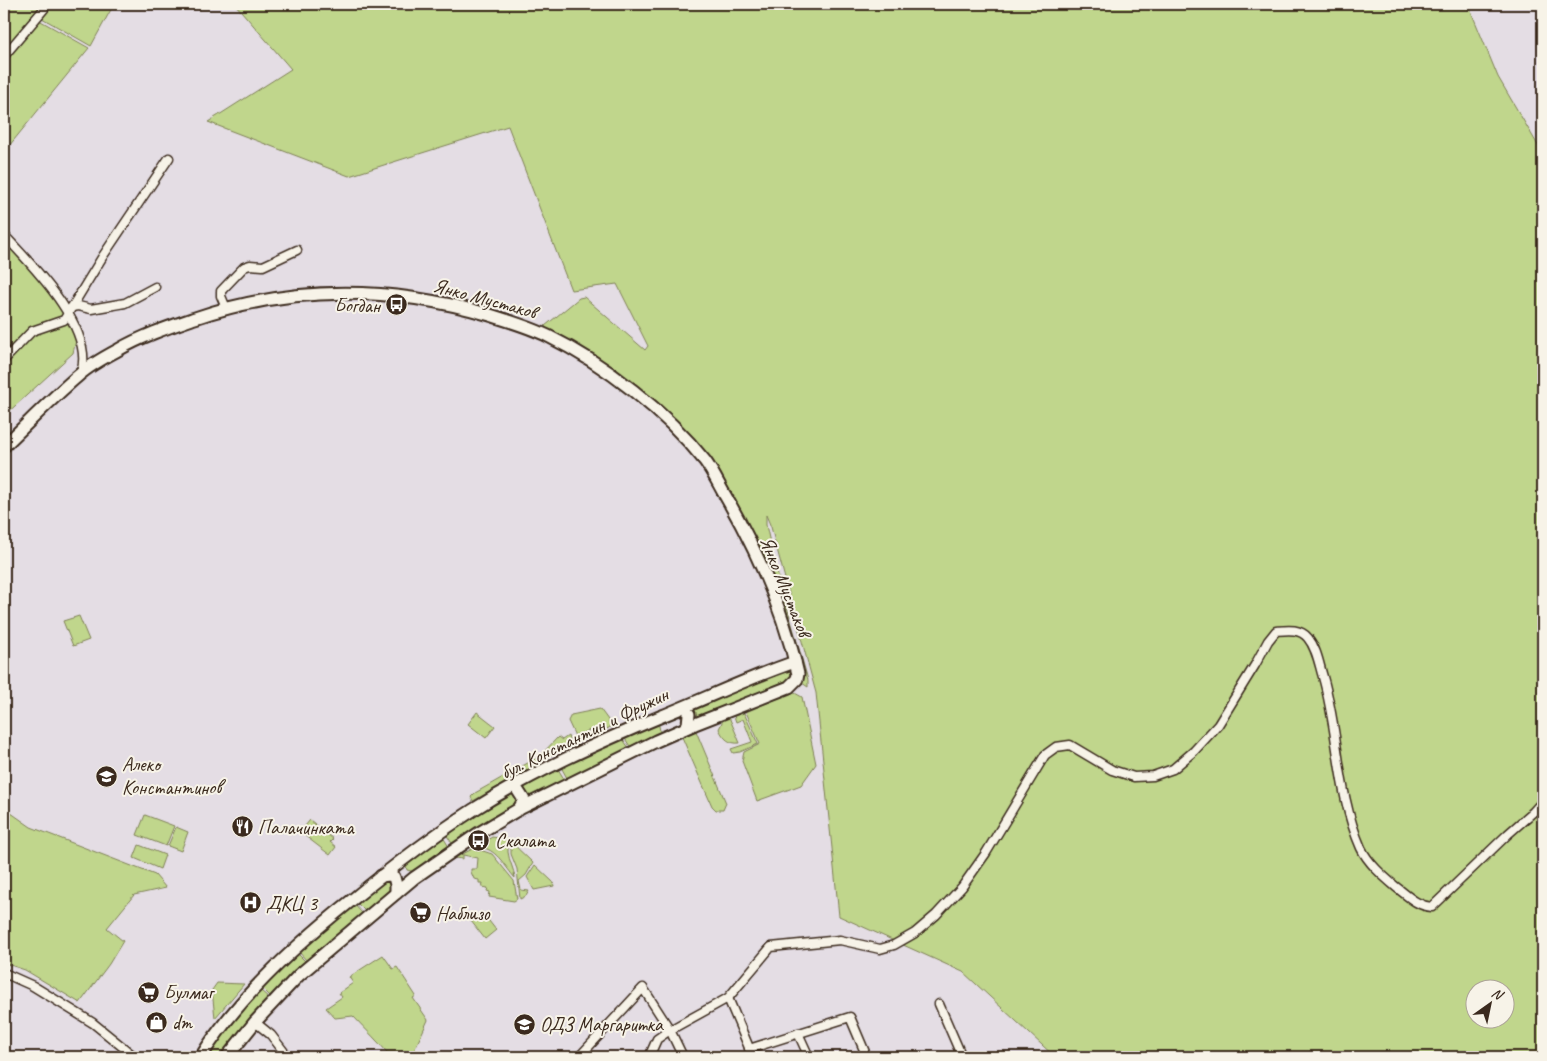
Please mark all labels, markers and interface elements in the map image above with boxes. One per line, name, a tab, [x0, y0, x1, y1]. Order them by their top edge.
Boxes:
street label: Янко Мустаков	[430, 273, 543, 325]
place label: Богдан	[335, 293, 382, 318]
bus stop icon: Богдан	[384, 293, 408, 317]
street label: Янко Мустаков	[754, 532, 818, 644]
street label: бул. Константин и Фружин	[496, 681, 674, 785]
place label: Алеко Константинов	[122, 752, 226, 800]
school or university icon: Алеко Константинов	[94, 764, 118, 788]
restaurant icon: Палачинката	[230, 815, 254, 839]
place label: Палачинката	[258, 815, 356, 840]
bus stop icon: Скалата	[467, 828, 491, 852]
place label: Скалата	[495, 828, 557, 853]
hospital icon: ДКЦ 3	[238, 891, 262, 915]
place label: ДКЦ 3	[266, 891, 319, 916]
supermarket icon: Наблизо	[408, 901, 432, 925]
place label: Наблизо	[436, 901, 491, 926]
north arrow	[1464, 978, 1514, 1028]
supermarket icon: Булмаг	[136, 980, 160, 1004]
place label: Булмаг	[164, 980, 216, 1005]
text: N	[1489, 984, 1507, 1004]
shop icon: dm	[144, 1010, 168, 1034]
place label: dm	[172, 1010, 194, 1035]
school or university icon: ОДЗ Маргаритка	[512, 1012, 536, 1036]
place label: ОДЗ Маргаритка	[540, 1012, 664, 1037]

